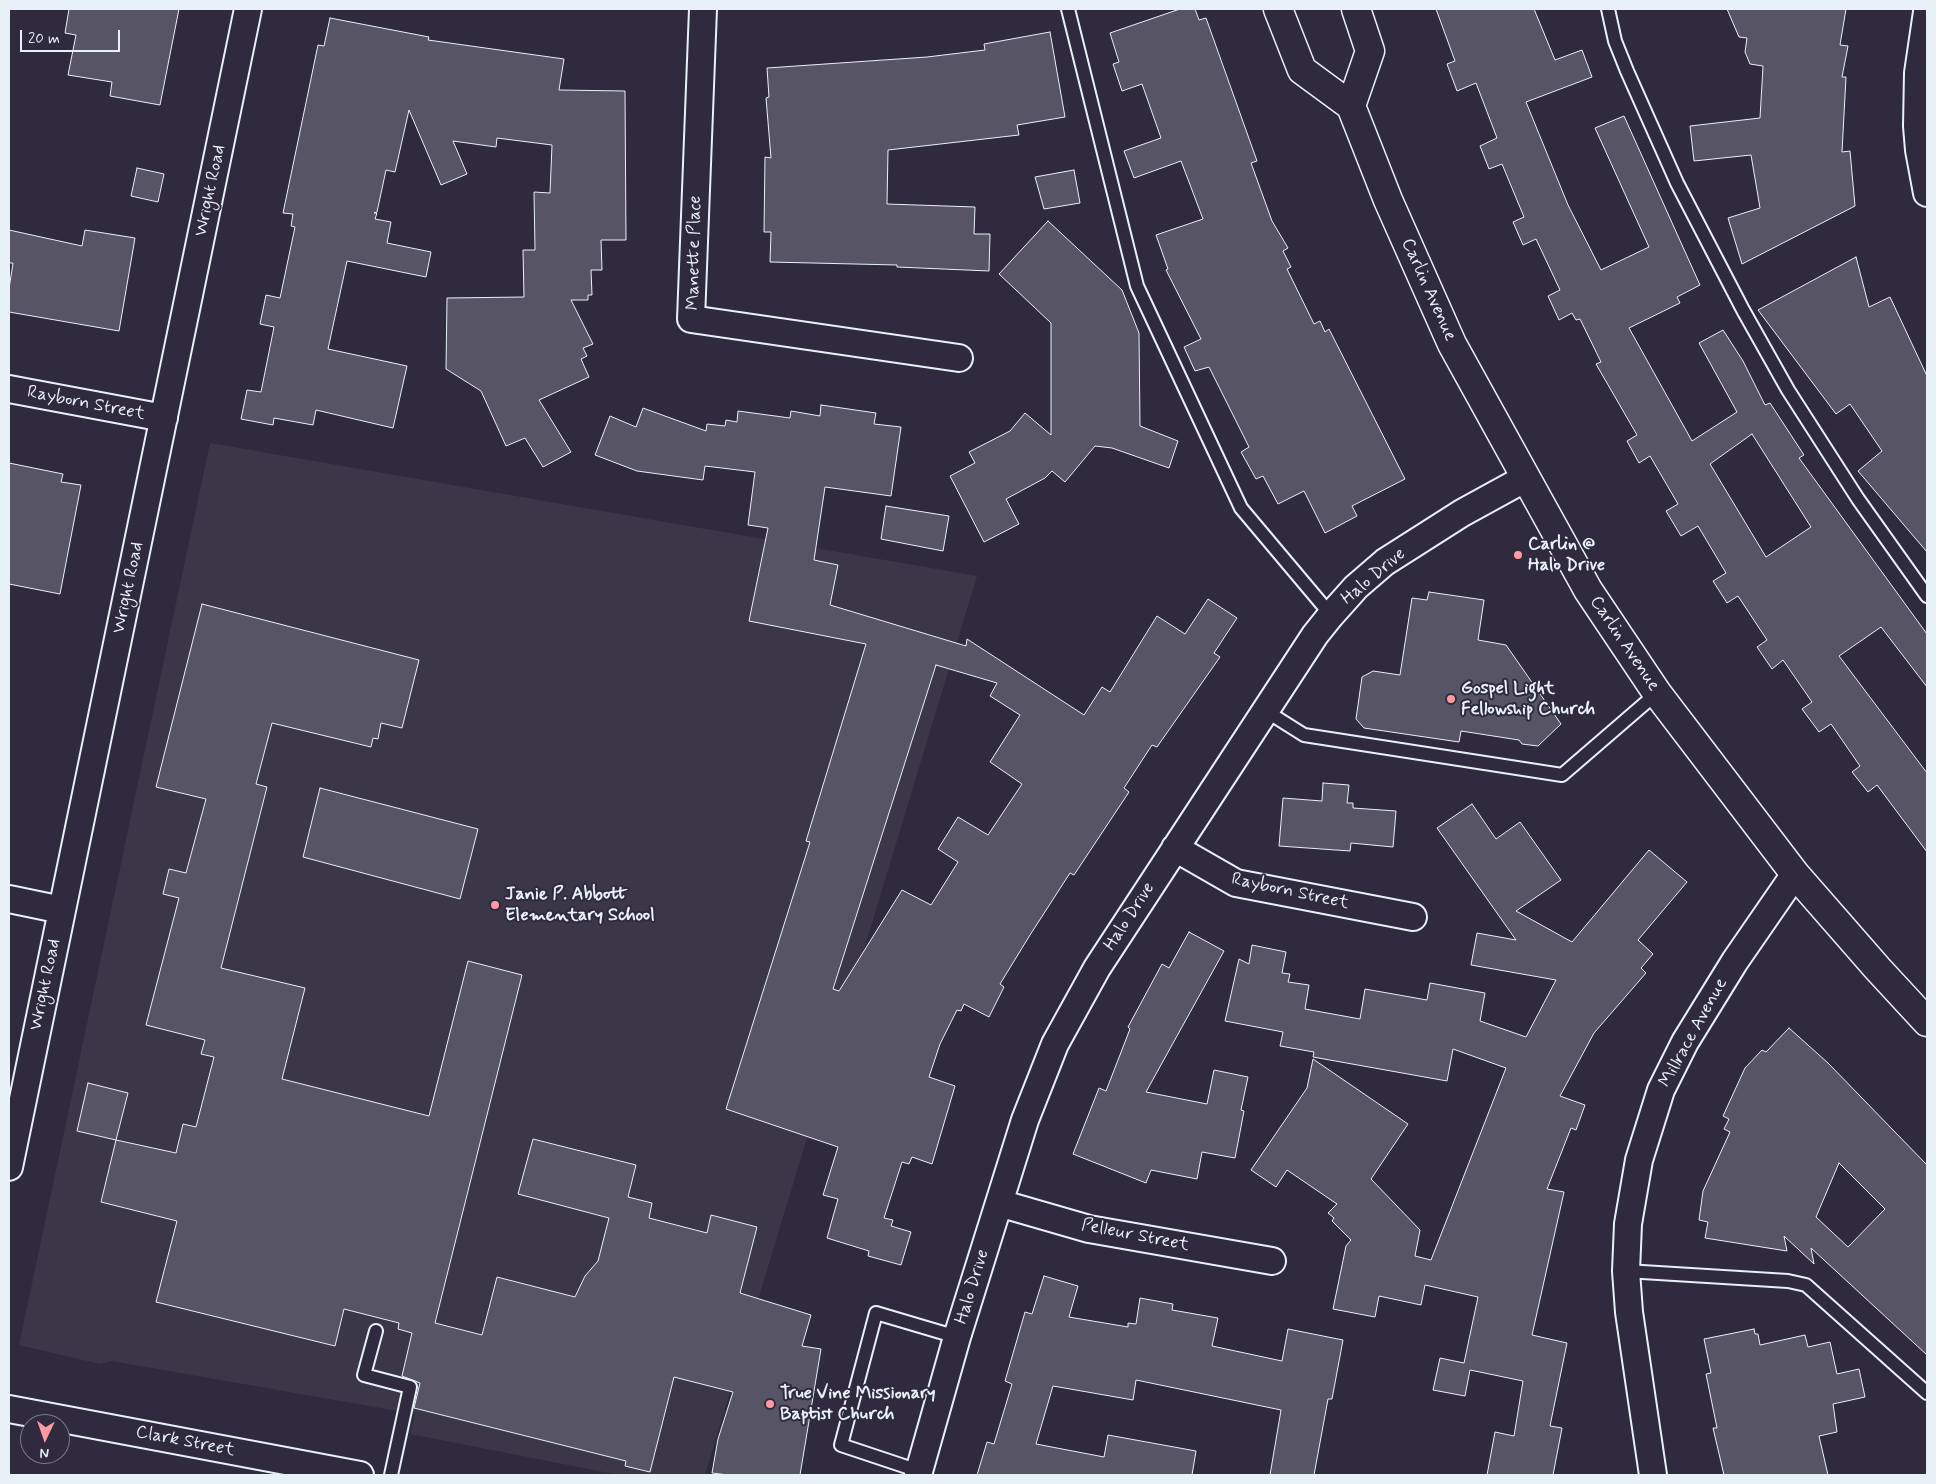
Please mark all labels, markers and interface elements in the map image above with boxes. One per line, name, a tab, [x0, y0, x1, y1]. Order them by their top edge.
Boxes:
scale bar	[22, 20, 122, 52]
text: 20 m	[28, 29, 60, 49]
street label: Wright Road	[191, 143, 231, 239]
street label: Manette Place	[683, 195, 707, 311]
street label: Carlin Avenue	[1396, 235, 1460, 345]
street label: Rayborn Street	[25, 382, 147, 426]
place label: Carlin @ Halo Drive	[1528, 534, 1605, 576]
street label: Wright Road	[109, 540, 149, 636]
street label: Halo Drive	[1338, 544, 1410, 610]
marker: Carlin @ Halo Drive	[1512, 549, 1524, 561]
street label: Carlin Avenue	[1584, 592, 1664, 696]
place label: Gospel Light Fellowship Church	[1461, 678, 1595, 721]
marker: Gospel Light Fellowship Church	[1445, 693, 1457, 705]
street label: Rayborn Street	[1229, 869, 1351, 915]
street label: Halo Drive	[1100, 879, 1160, 955]
place label: Janie P. Abbott Elementary School	[505, 884, 655, 926]
marker: Janie P. Abbott Elementary School	[489, 899, 501, 911]
street label: Wright Road	[26, 937, 66, 1033]
street label: Millrace Avenue	[1655, 975, 1733, 1091]
street label: Pelleur Street	[1079, 1215, 1191, 1257]
street label: Halo Drive	[951, 1247, 995, 1327]
place label: True Vine Missionary Baptist Church	[780, 1383, 936, 1426]
marker: True Vine Missionary Baptist Church	[764, 1398, 776, 1410]
north arrow	[20, 1414, 70, 1464]
street label: Clark Street	[134, 1422, 236, 1462]
text: N	[39, 1444, 49, 1462]

